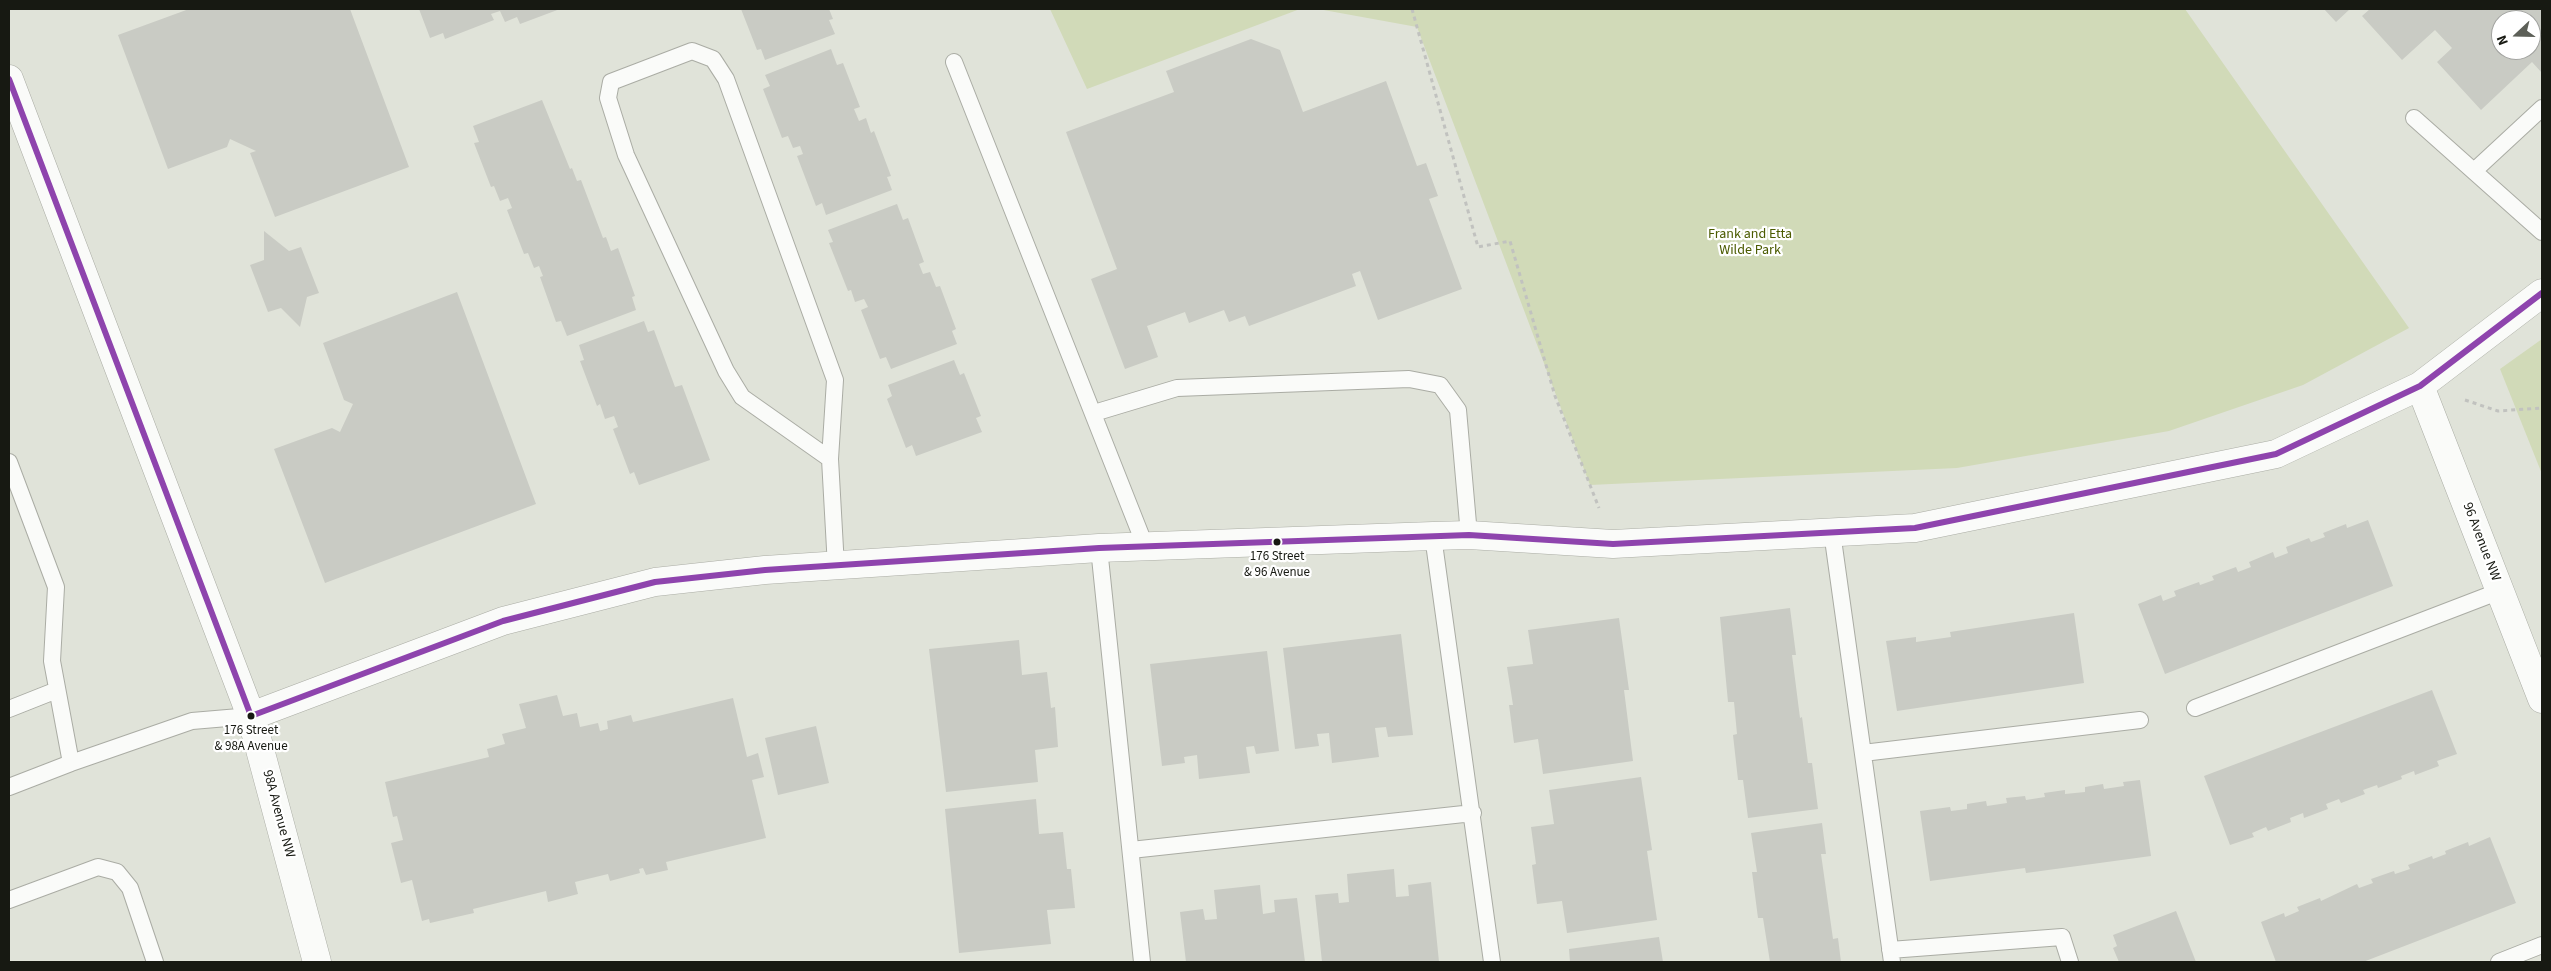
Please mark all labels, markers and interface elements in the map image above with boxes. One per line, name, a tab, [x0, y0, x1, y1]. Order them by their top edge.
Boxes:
north arrow	[2491, 10, 2541, 60]
text: N	[2492, 32, 2514, 48]
park label: Frank and Etta Wilde Park	[1708, 227, 1792, 260]
street label: 96 Avenue NW	[2458, 500, 2504, 584]
marker: 176 Street & 96 Avenue	[1272, 537, 1282, 547]
place label: 176 Street & 96 Avenue	[1244, 549, 1310, 580]
marker: 176 Street & 98A Avenue	[246, 711, 256, 721]
place label: 176 Street & 98A Avenue	[214, 723, 288, 754]
street label: 98A Avenue NW	[258, 768, 298, 860]

